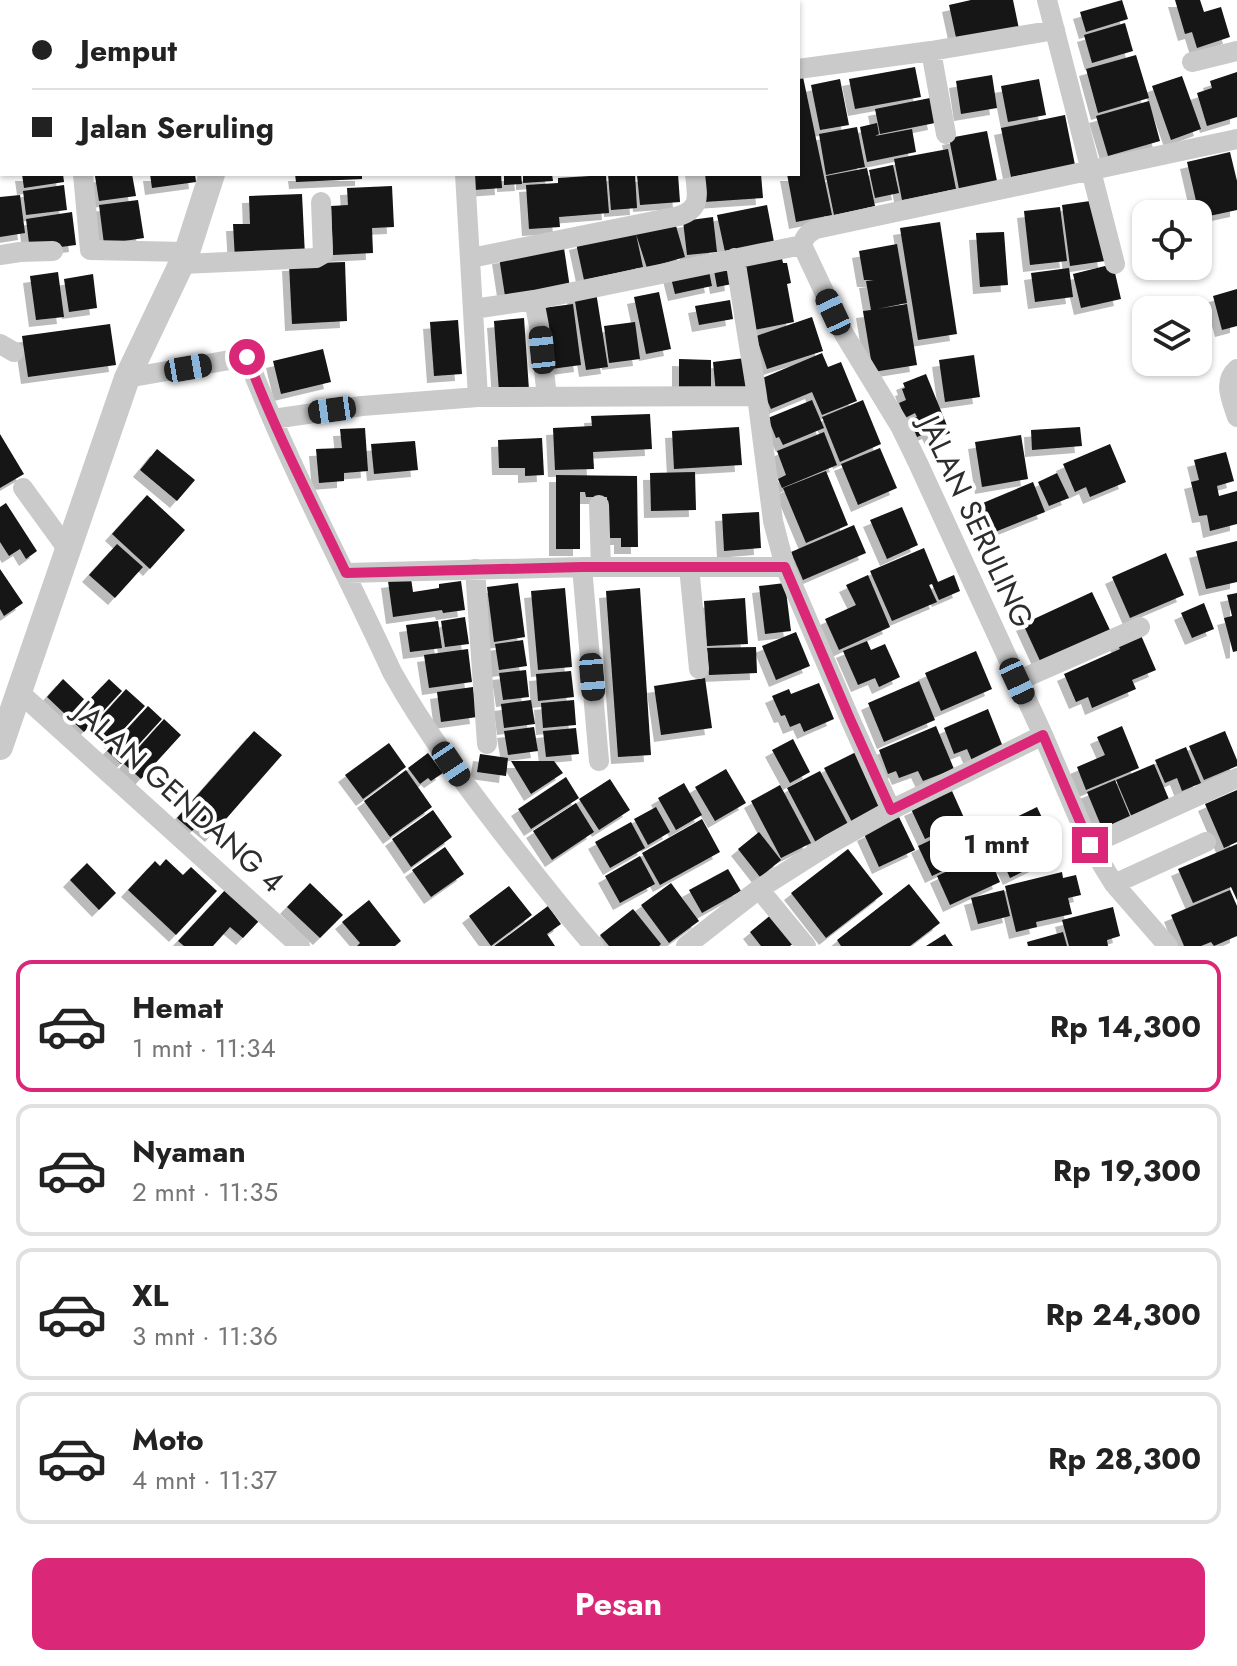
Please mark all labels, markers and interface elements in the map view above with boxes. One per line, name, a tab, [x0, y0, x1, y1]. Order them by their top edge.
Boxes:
text: Jemput	[80, 29, 177, 72]
text: Jalan Seruling	[80, 106, 274, 149]
map controls	[1132, 200, 1212, 376]
button: locate	[1132, 200, 1212, 280]
car	[812, 285, 854, 339]
button: layers	[1132, 296, 1212, 376]
car	[528, 325, 556, 375]
route start	[229, 339, 265, 375]
car	[162, 352, 214, 384]
car	[307, 395, 357, 425]
street label: JALAN SERULING	[907, 405, 1044, 635]
car	[578, 652, 606, 702]
car	[996, 654, 1038, 708]
street label: JALAN GENDANG 4	[62, 688, 294, 903]
car	[428, 737, 474, 791]
callout: 1 mnt	[930, 817, 1062, 873]
text: 1 mnt	[963, 825, 1029, 863]
route end	[1072, 827, 1108, 863]
text: Hemat	[132, 986, 223, 1029]
icon: car	[36, 990, 108, 1062]
text: Rp 14,300	[1050, 1005, 1201, 1048]
text: 1 mnt · 11:34	[132, 1029, 276, 1067]
text: Nyaman	[132, 1130, 246, 1173]
icon: car	[36, 1134, 108, 1206]
text: Rp 19,300	[1053, 1149, 1201, 1192]
text: 2 mnt · 11:35	[132, 1173, 278, 1211]
text: XL	[132, 1274, 168, 1317]
icon: car	[36, 1278, 108, 1350]
text: Rp 24,300	[1045, 1293, 1201, 1336]
text: 3 mnt · 11:36	[132, 1317, 278, 1355]
text: Moto	[132, 1418, 204, 1461]
icon: car	[36, 1422, 108, 1494]
text: Rp 28,300	[1048, 1437, 1201, 1480]
text: 4 mnt · 11:37	[132, 1461, 277, 1499]
button: Pesan	[32, 1558, 1205, 1650]

